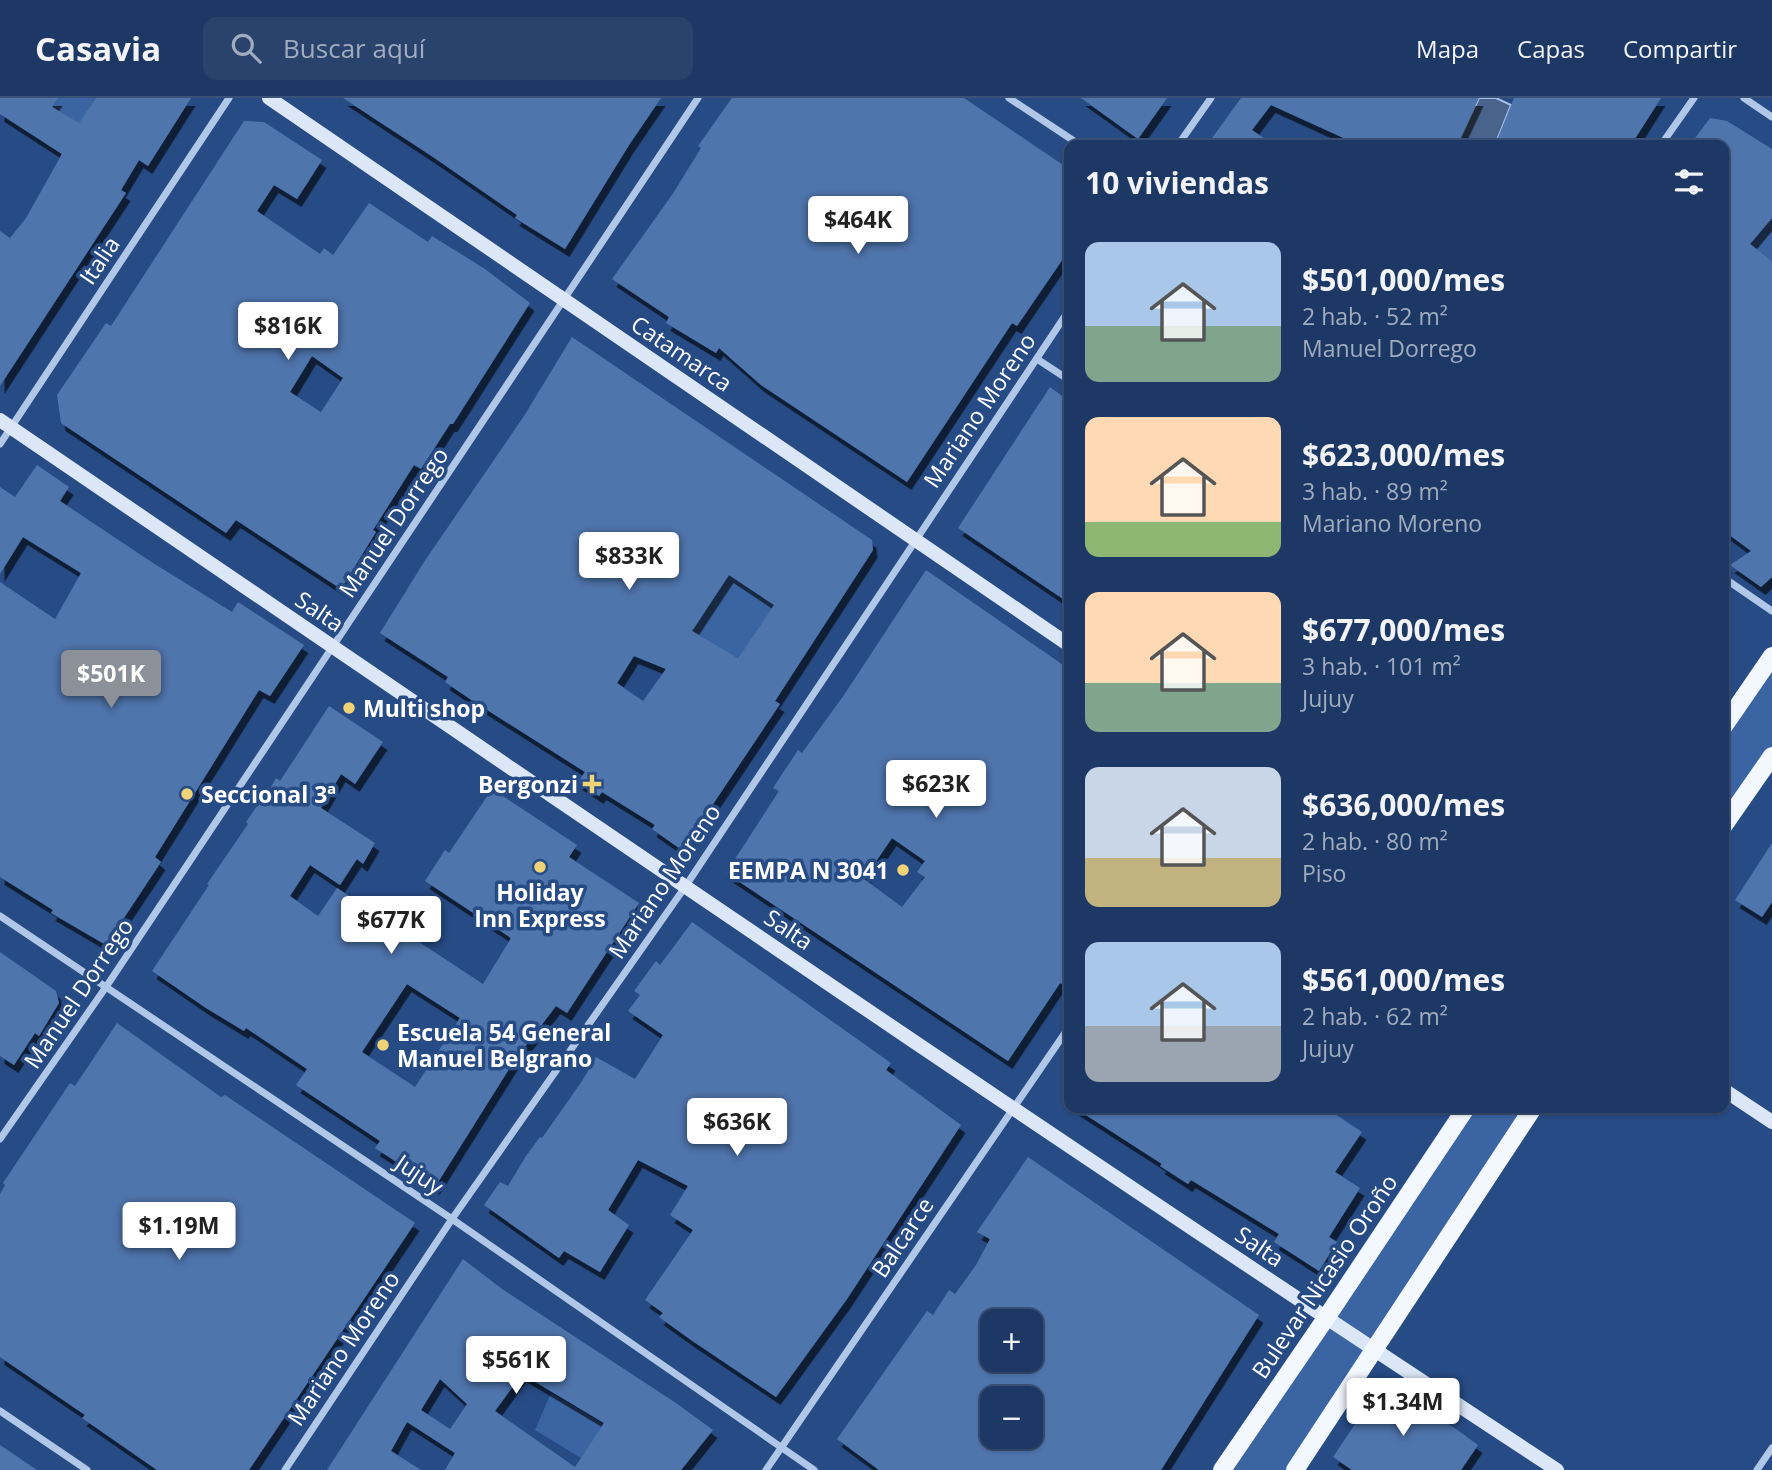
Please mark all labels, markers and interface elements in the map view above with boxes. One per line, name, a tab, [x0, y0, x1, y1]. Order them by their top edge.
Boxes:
search box	[203, 17, 693, 80]
text: Casavia	[35, 26, 161, 71]
icon: search	[227, 29, 265, 67]
text: Buscar aquí	[283, 30, 425, 66]
text: Mapa	[1416, 32, 1479, 65]
text: Capas	[1517, 32, 1585, 65]
text: Compartir	[1623, 32, 1737, 65]
text: 10 viviendas	[1085, 162, 1269, 203]
icon: filters	[1670, 163, 1708, 201]
pin: $464K	[809, 197, 907, 256]
text: $464K	[824, 203, 892, 235]
street label: Italia	[71, 230, 127, 290]
text: $501,000/mes	[1302, 259, 1505, 300]
icon: home	[1141, 270, 1225, 354]
text: 2 hab. · 52 m²	[1302, 300, 1448, 332]
pin: $816K	[239, 302, 337, 362]
street label: Catamarca	[625, 307, 739, 399]
text: $816K	[254, 309, 322, 341]
street label: Mariano Moreno	[915, 326, 1043, 494]
text: Manuel Dorrego	[1302, 332, 1477, 364]
text: $623,000/mes	[1302, 434, 1505, 475]
street label: Manuel Dorrego	[331, 441, 455, 603]
icon: home	[1141, 445, 1225, 529]
text: 3 hab. · 89 m²	[1302, 475, 1448, 507]
text: Mariano Moreno	[1302, 507, 1482, 539]
pin: $833K	[580, 532, 678, 592]
text: $833K	[595, 539, 663, 571]
street label: Salta	[289, 583, 351, 639]
text: $677,000/mes	[1302, 609, 1505, 650]
icon: home	[1141, 620, 1225, 704]
pin: $501K	[62, 650, 160, 710]
text: 3 hab. · 101 m²	[1302, 650, 1461, 682]
text: $501K	[77, 657, 145, 689]
text: Jujuy	[1302, 682, 1354, 714]
place label: Multi shop	[363, 692, 485, 724]
marker: Multi shop	[341, 700, 357, 716]
pin: $623K	[887, 760, 985, 820]
text: $623K	[902, 767, 970, 799]
place label: Bergonzi	[478, 768, 578, 800]
marker: Bergonzi	[584, 776, 600, 792]
place label: Seccional 3ª	[201, 778, 336, 810]
text: $636,000/mes	[1302, 784, 1505, 825]
marker: Seccional 3ª	[179, 786, 195, 802]
icon: home	[1141, 795, 1225, 879]
street label: Mariano Moreno	[600, 797, 728, 965]
text: 2 hab. · 80 m²	[1302, 825, 1448, 857]
place label: EEMPA N 3041	[728, 854, 889, 886]
text: Piso	[1302, 857, 1346, 889]
marker: Holiday Inn Express	[532, 859, 548, 875]
marker: EEMPA N 3041	[895, 862, 911, 878]
place label: Holiday Inn Express	[474, 876, 606, 934]
pin: $677K	[342, 896, 440, 956]
street label: Salta	[758, 901, 820, 957]
text: $677K	[357, 903, 425, 935]
street label: Manuel Dorrego	[16, 912, 140, 1074]
text: $561,000/mes	[1302, 959, 1505, 1000]
icon: home	[1141, 970, 1225, 1054]
text: 2 hab. · 62 m²	[1302, 1000, 1448, 1032]
place label: Escuela 54 General Manuel Belgrano	[397, 1016, 611, 1074]
text: Jujuy	[1302, 1032, 1354, 1064]
marker: Escuela 54 General Manuel Belgrano	[375, 1037, 391, 1053]
pin: $636K	[688, 1098, 786, 1158]
text: $636K	[703, 1105, 771, 1137]
street label: Jujuy	[388, 1145, 451, 1202]
street label: Bulevar Nicasio Oroño	[1244, 1168, 1404, 1384]
street label: Balcarce	[863, 1191, 941, 1283]
pin: $1.19M	[122, 1202, 236, 1262]
text: $1.19M	[139, 1209, 219, 1241]
street label: Salta	[1229, 1218, 1291, 1274]
street label: Mariano Moreno	[279, 1264, 407, 1432]
map controls	[980, 1309, 1043, 1449]
button: +	[980, 1309, 1043, 1372]
pin: $561K	[467, 1336, 565, 1396]
text: $561K	[482, 1343, 550, 1375]
pin: $1.34M	[1346, 1378, 1460, 1438]
text: $1.34M	[1363, 1385, 1443, 1417]
button: −	[980, 1386, 1043, 1449]

